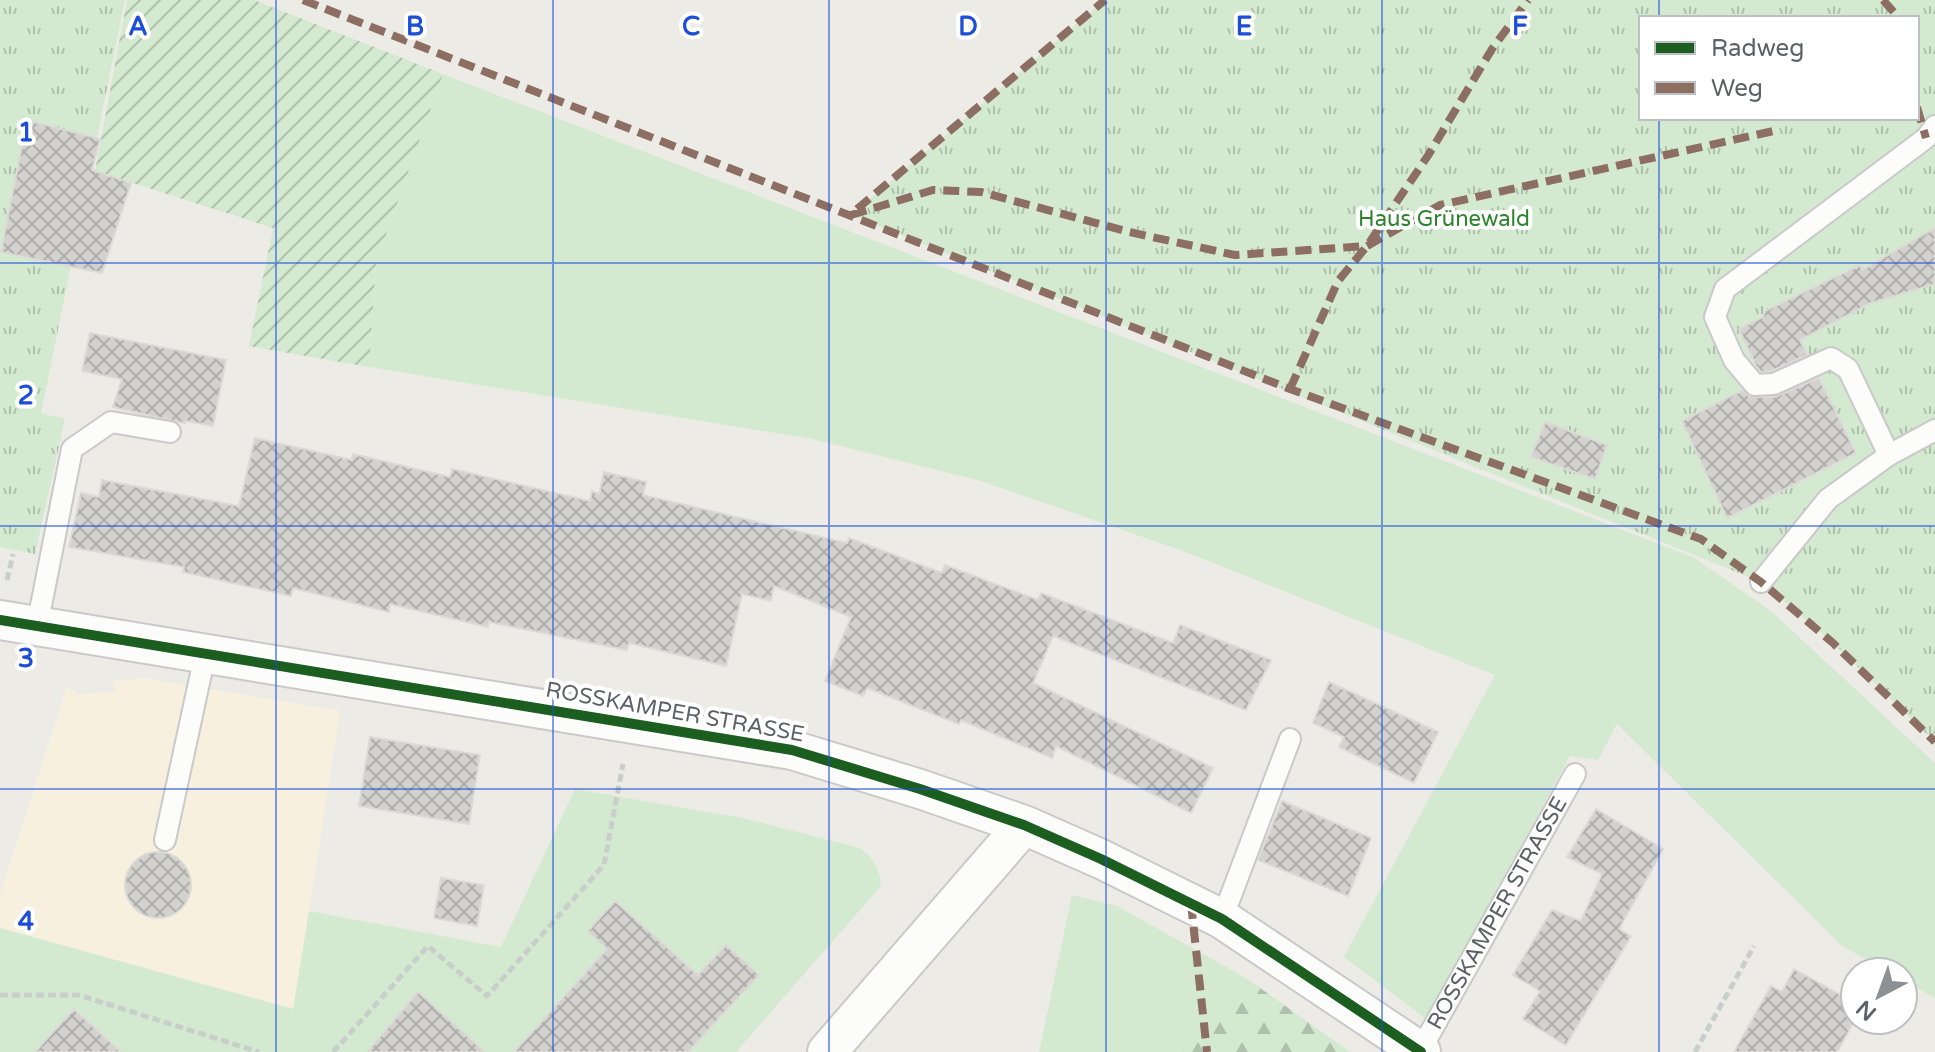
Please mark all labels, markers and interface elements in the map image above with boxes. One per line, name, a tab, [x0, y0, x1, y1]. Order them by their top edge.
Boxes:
text: A	[128, 11, 148, 42]
text: B	[406, 11, 424, 42]
text: C	[682, 11, 700, 42]
text: D	[958, 11, 978, 42]
text: E	[1236, 11, 1252, 42]
text: F	[1512, 11, 1528, 42]
legend	[1639, 16, 1919, 120]
text: Radweg	[1711, 34, 1804, 63]
text: Weg	[1711, 74, 1763, 103]
text: 1	[18, 117, 34, 148]
park label: Haus Grünewald	[1358, 206, 1530, 232]
text: 2	[18, 380, 34, 411]
text: 3	[18, 643, 34, 674]
street label: ROSSKAMPER STRASSE	[544, 676, 806, 748]
street label: ROSSKAMPER STRASSE	[1422, 792, 1573, 1034]
text: 4	[18, 906, 34, 937]
north arrow	[1839, 956, 1919, 1036]
text: N	[1851, 995, 1882, 1026]

